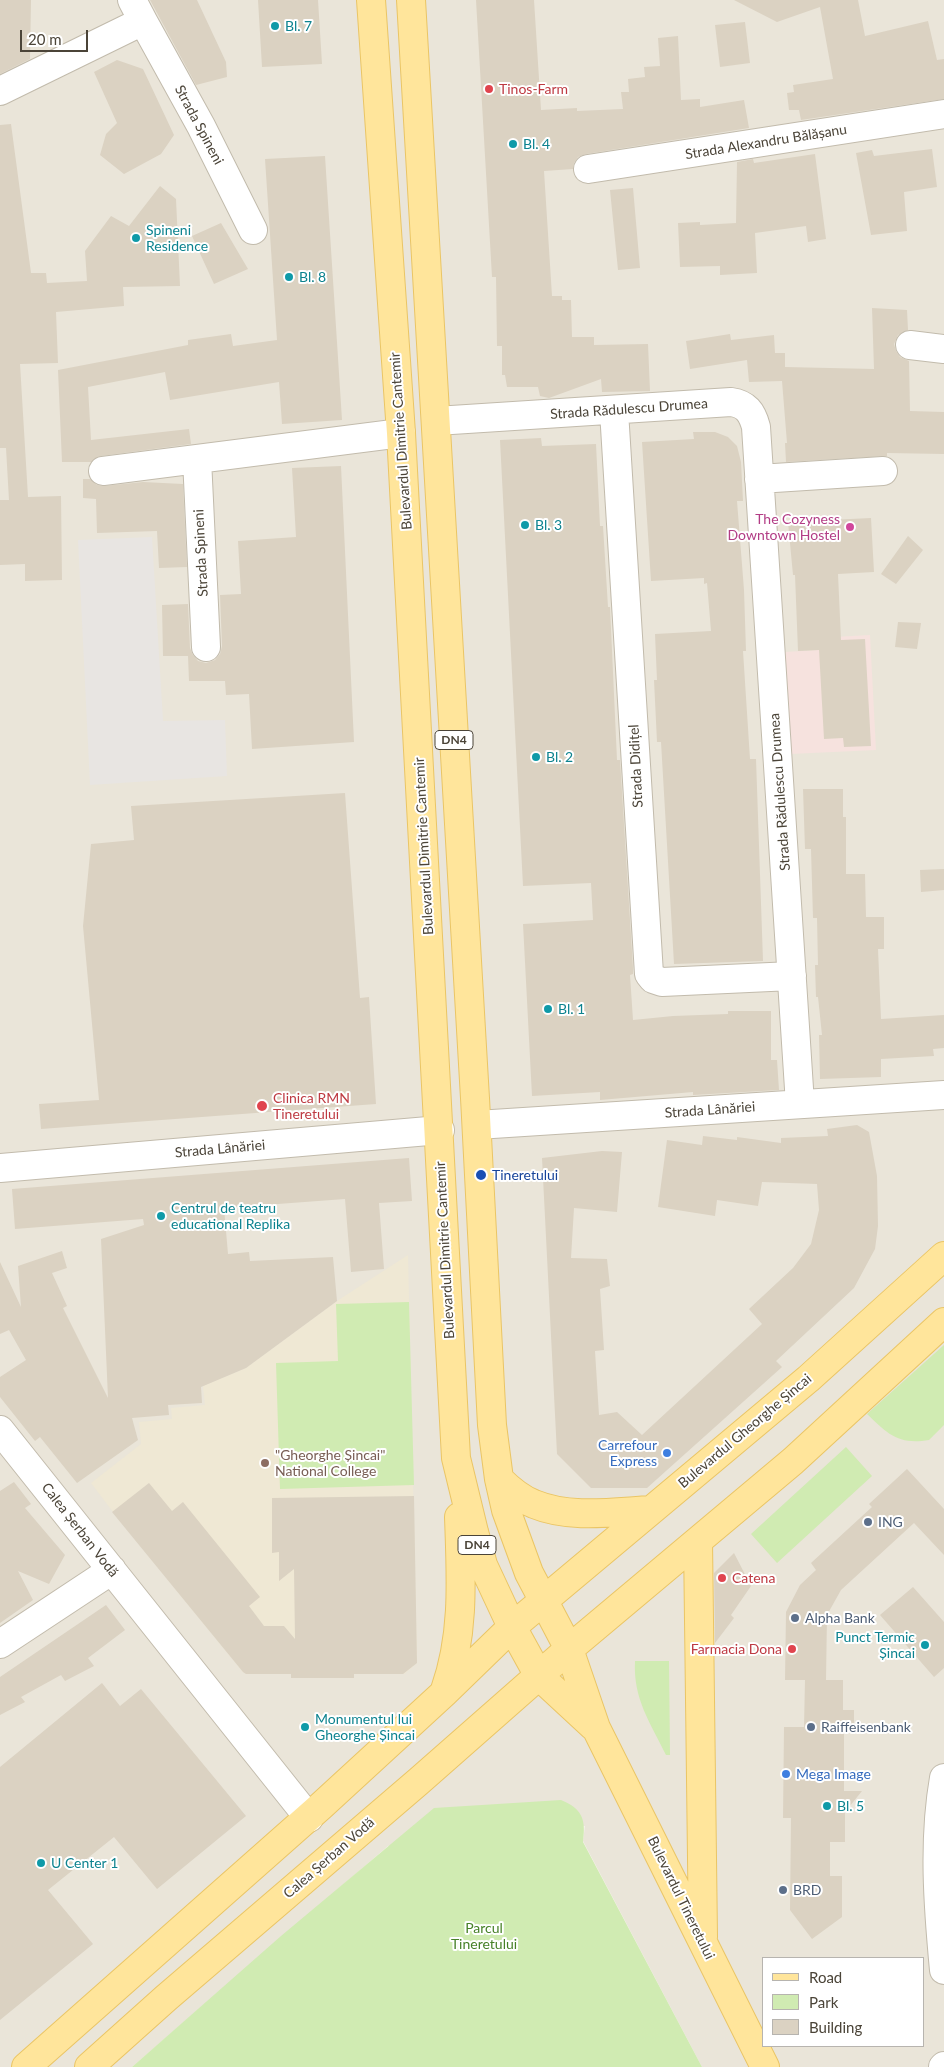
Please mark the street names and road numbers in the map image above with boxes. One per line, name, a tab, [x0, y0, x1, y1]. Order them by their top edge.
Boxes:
street label: Strada Spineni	[171, 82, 227, 168]
street label: Strada Alexandru Bălășanu	[684, 121, 848, 163]
street label: Bulevardul Dimitrie Cantemir	[386, 352, 416, 530]
street label: Strada Rădulescu Drumea	[550, 395, 708, 423]
street label: Strada Spineni	[190, 509, 212, 597]
street label: Strada Rădulescu Drumea	[766, 713, 794, 871]
street label: Strada Didițel	[625, 724, 647, 808]
road number: DN4	[435, 730, 473, 750]
street label: Bulevardul Dimitrie Cantemir	[411, 757, 437, 935]
street label: Strada Lânăriei	[664, 1098, 756, 1122]
street label: Strada Lânăriei	[174, 1137, 266, 1161]
street label: Bulevardul Dimitrie Cantemir	[432, 1161, 458, 1339]
street label: Bulevardul Gheorghe Șincai	[675, 1370, 815, 1492]
street label: Calea Șerban Vodă	[38, 1480, 122, 1580]
road number: DN4	[458, 1536, 496, 1554]
street label: Calea Șerban Vodă	[280, 1814, 378, 1902]
street label: Bulevardul Tineretului	[644, 1834, 718, 1962]

